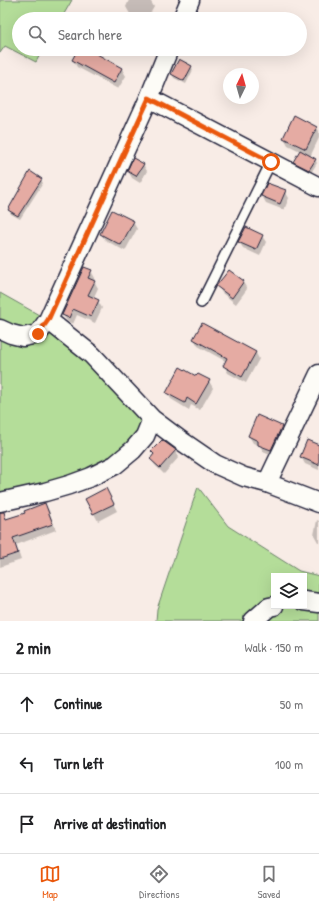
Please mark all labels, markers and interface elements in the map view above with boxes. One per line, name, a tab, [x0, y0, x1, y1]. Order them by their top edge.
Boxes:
search box	[12, 12, 307, 56]
icon: search	[26, 23, 48, 45]
text: Search here	[58, 24, 122, 45]
north arrow	[223, 68, 259, 104]
route start	[262, 153, 280, 171]
route end	[29, 325, 47, 343]
map controls	[271, 573, 307, 609]
button: layers	[271, 573, 307, 609]
text: 2 min	[16, 636, 51, 659]
text: Walk · 150 m	[245, 638, 303, 656]
icon: ahead	[16, 693, 38, 715]
text: Continue	[54, 693, 102, 714]
text: 50 m	[280, 695, 303, 713]
icon: left	[16, 753, 38, 775]
text: Turn left	[54, 753, 104, 774]
text: 100 m	[275, 755, 303, 773]
icon: arrive	[16, 813, 38, 835]
text: Arrive at destination	[54, 813, 166, 834]
tab: Map	[39, 863, 61, 901]
tab: Directions	[139, 863, 180, 901]
tab: Saved	[258, 863, 280, 901]

